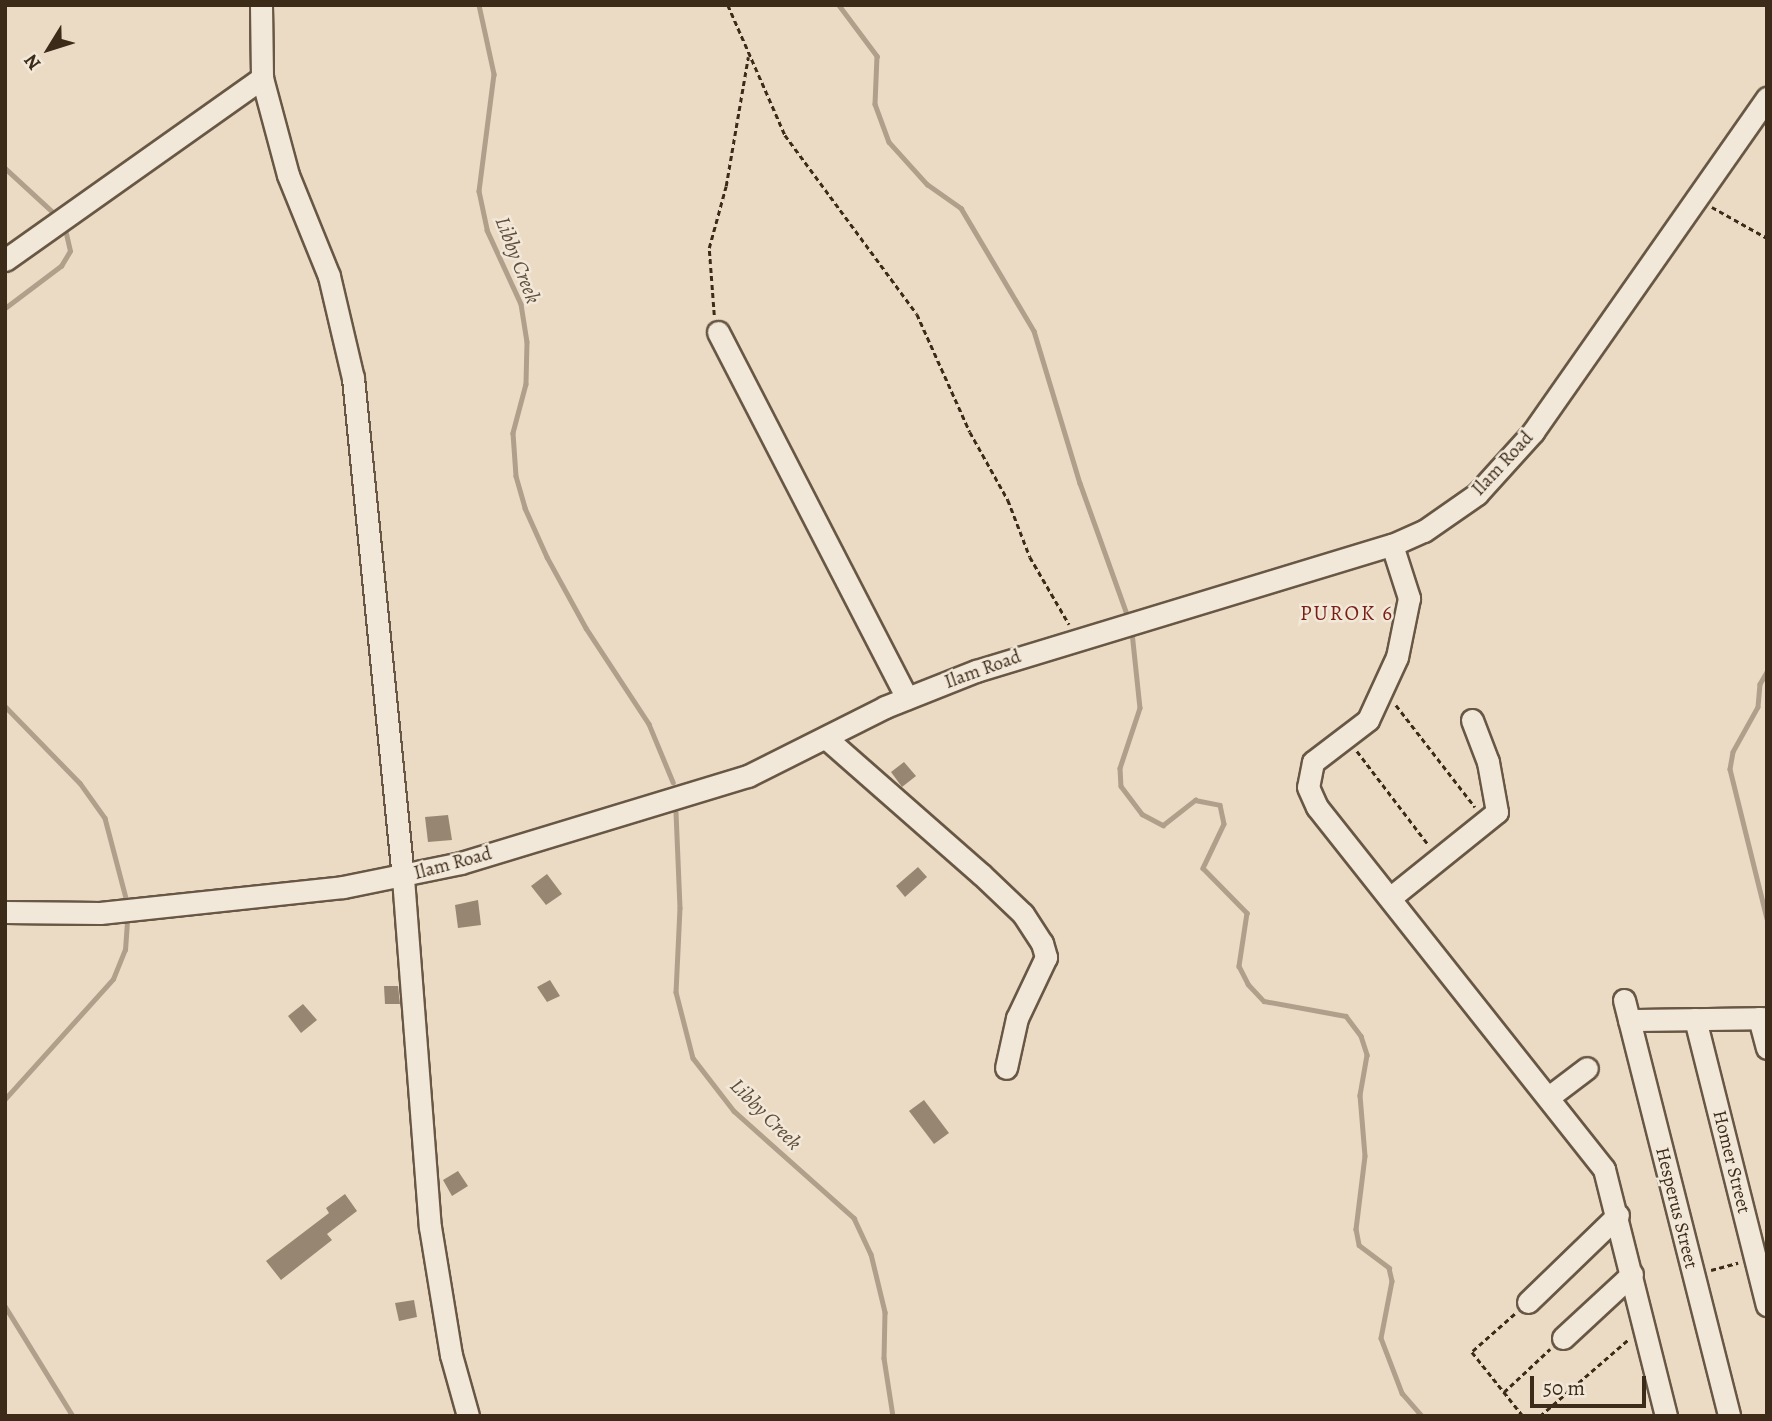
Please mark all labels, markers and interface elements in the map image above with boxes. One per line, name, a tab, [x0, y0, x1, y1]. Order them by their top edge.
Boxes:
north arrow	[14, 14, 84, 84]
text: N	[18, 48, 47, 75]
water label: Libby Creek	[490, 213, 546, 307]
street label: Ilam Road	[1468, 427, 1538, 501]
district label: PUROK 6	[1301, 600, 1393, 626]
street label: Ilam Road	[942, 646, 1024, 694]
street label: Ilam Road	[412, 843, 494, 885]
water label: Libby Creek	[725, 1073, 807, 1155]
street label: Homer Street	[1707, 1108, 1755, 1216]
street label: Hesperus Street	[1650, 1145, 1702, 1271]
scale bar	[1534, 1362, 1650, 1406]
text: 50 m	[1543, 1374, 1585, 1402]

